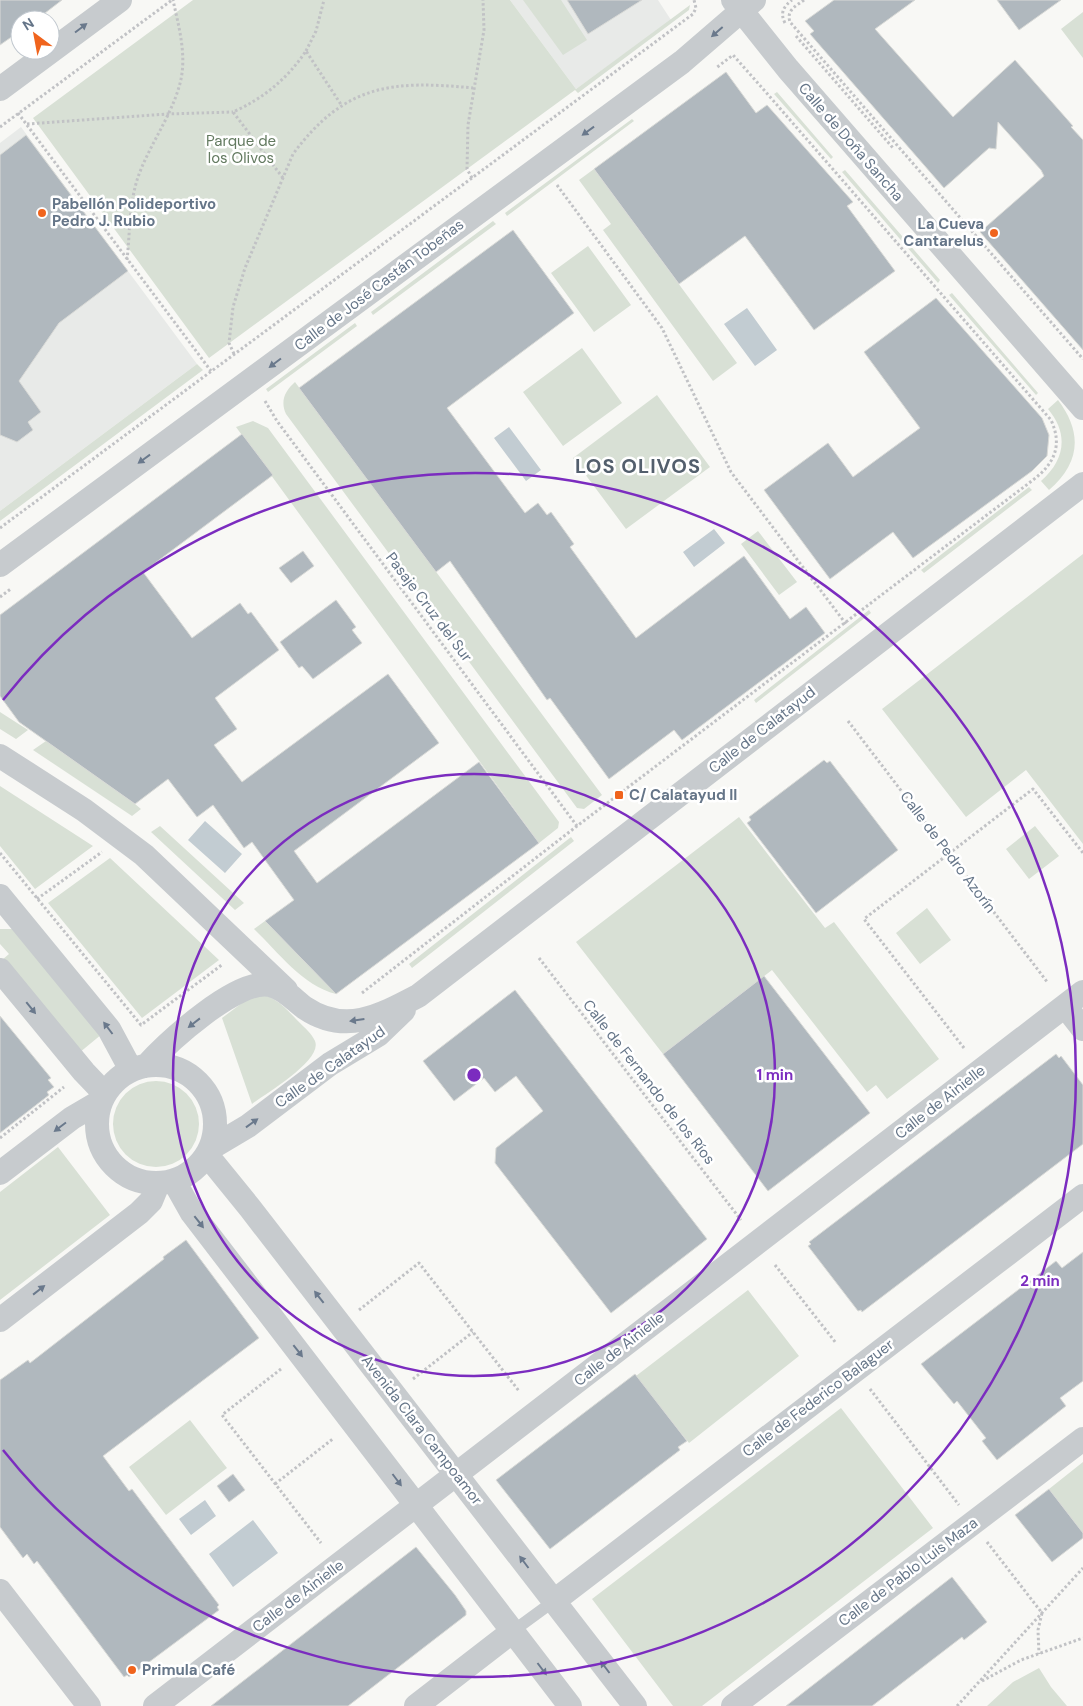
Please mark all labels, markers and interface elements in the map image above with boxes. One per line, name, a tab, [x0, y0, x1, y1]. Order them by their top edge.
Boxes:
north arrow	[10, 10, 60, 60]
text: N	[19, 14, 37, 34]
one-way arrow	[74, 23, 87, 34]
one-way arrow	[710, 26, 723, 37]
street label: Calle de Doña Sancha	[794, 79, 908, 205]
one-way arrow	[582, 125, 595, 136]
park label: Parque de los Olivos	[206, 131, 276, 168]
place label: Pabellón Polideportivo Pedro J. Rubio	[52, 194, 216, 231]
marker: Pabellón Polideportivo Pedro J. Rubio	[36, 207, 48, 219]
place label: La Cueva Cantarelus	[903, 214, 984, 251]
street label: Calle de José Castán Tobeñas	[290, 215, 468, 355]
marker: La Cueva Cantarelus	[988, 227, 1000, 239]
one-way arrow	[269, 357, 282, 368]
district label: LOS OLIVOS	[575, 453, 701, 479]
one-way arrow	[137, 454, 151, 464]
street label: Pasaje Cruz del Sur	[381, 548, 477, 666]
street label: Calle de Calatayud	[704, 682, 820, 778]
place label: C/ Calatayud II	[629, 785, 737, 805]
street label: Calle de Pedro Azorín	[896, 787, 1000, 917]
marker: C/ Calatayud II	[613, 789, 625, 801]
street label: Calle de Fernando de los Ríos	[578, 996, 720, 1168]
one-way arrow	[25, 1002, 36, 1014]
one-way arrow	[349, 1017, 365, 1025]
one-way arrow	[187, 1018, 201, 1028]
street label: Calle de Calatayud	[271, 1021, 389, 1113]
one-way arrow	[102, 1022, 113, 1035]
street label: Calle de Ainielle	[891, 1060, 989, 1144]
text: 1 min	[757, 1065, 793, 1085]
centre of rings	[465, 1066, 483, 1084]
one-way arrow	[245, 1117, 258, 1128]
one-way arrow	[53, 1122, 67, 1132]
one-way arrow	[194, 1215, 205, 1228]
text: 2 min	[1020, 1271, 1060, 1291]
one-way arrow	[32, 1285, 46, 1295]
one-way arrow	[314, 1290, 324, 1304]
street label: Calle de Ainielle	[570, 1307, 668, 1391]
street label: Calle de Federico Balaguer	[738, 1334, 898, 1462]
one-way arrow	[293, 1344, 304, 1357]
street label: Avenida Clara Campoamor	[357, 1351, 487, 1510]
one-way arrow	[392, 1473, 403, 1486]
street label: Calle de Pablo Luis Maza	[834, 1513, 982, 1631]
street label: Calle de Ainielle	[248, 1555, 348, 1637]
one-way arrow	[519, 1556, 530, 1569]
place label: Primula Café	[142, 1660, 235, 1680]
one-way arrow	[600, 1661, 611, 1674]
one-way arrow	[536, 1662, 547, 1675]
marker: Primula Café	[126, 1664, 138, 1676]

